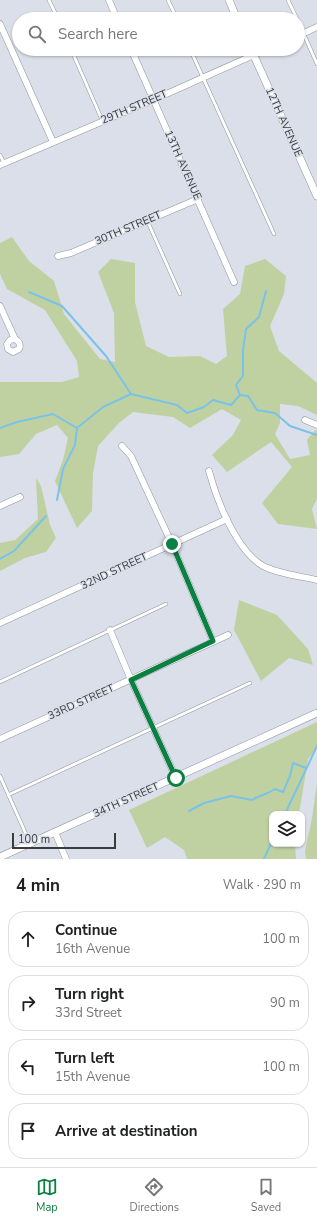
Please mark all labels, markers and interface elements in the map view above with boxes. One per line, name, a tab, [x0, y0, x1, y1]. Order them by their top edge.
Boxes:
search box	[12, 12, 305, 56]
icon: search	[26, 23, 48, 45]
text: Search here	[58, 24, 138, 44]
street label: 12TH AVENUE	[262, 85, 306, 159]
street label: 29TH STREET	[98, 86, 170, 128]
street label: 13TH AVENUE	[161, 128, 205, 202]
street label: 30TH STREET	[92, 207, 164, 249]
route end	[163, 535, 181, 553]
street label: 32ND STREET	[78, 549, 150, 593]
street label: 33RD STREET	[45, 680, 117, 723]
route start	[167, 769, 185, 787]
street label: 34TH STREET	[91, 779, 162, 821]
map controls	[269, 811, 305, 847]
button: layers	[269, 811, 305, 847]
scale bar	[12, 831, 116, 850]
text: 100 m	[18, 832, 50, 847]
text: 4 min	[16, 874, 60, 897]
text: Walk · 290 m	[223, 876, 301, 894]
text: Continue	[55, 920, 117, 940]
icon: ahead	[17, 928, 39, 950]
text: 100 m	[262, 930, 300, 948]
text: 16th Avenue	[55, 940, 130, 958]
text: Turn right	[55, 984, 124, 1004]
icon: right	[17, 992, 39, 1014]
text: 90 m	[270, 994, 300, 1012]
text: 33rd Street	[55, 1004, 122, 1022]
text: Turn left	[55, 1048, 114, 1068]
icon: left	[17, 1056, 39, 1078]
text: 100 m	[262, 1058, 300, 1076]
text: 15th Avenue	[55, 1068, 130, 1086]
icon: arrive	[17, 1120, 39, 1142]
text: Arrive at destination	[55, 1121, 198, 1141]
tab: Map	[36, 1176, 58, 1215]
tab: Directions	[130, 1176, 179, 1215]
tab: Saved	[251, 1176, 281, 1215]

